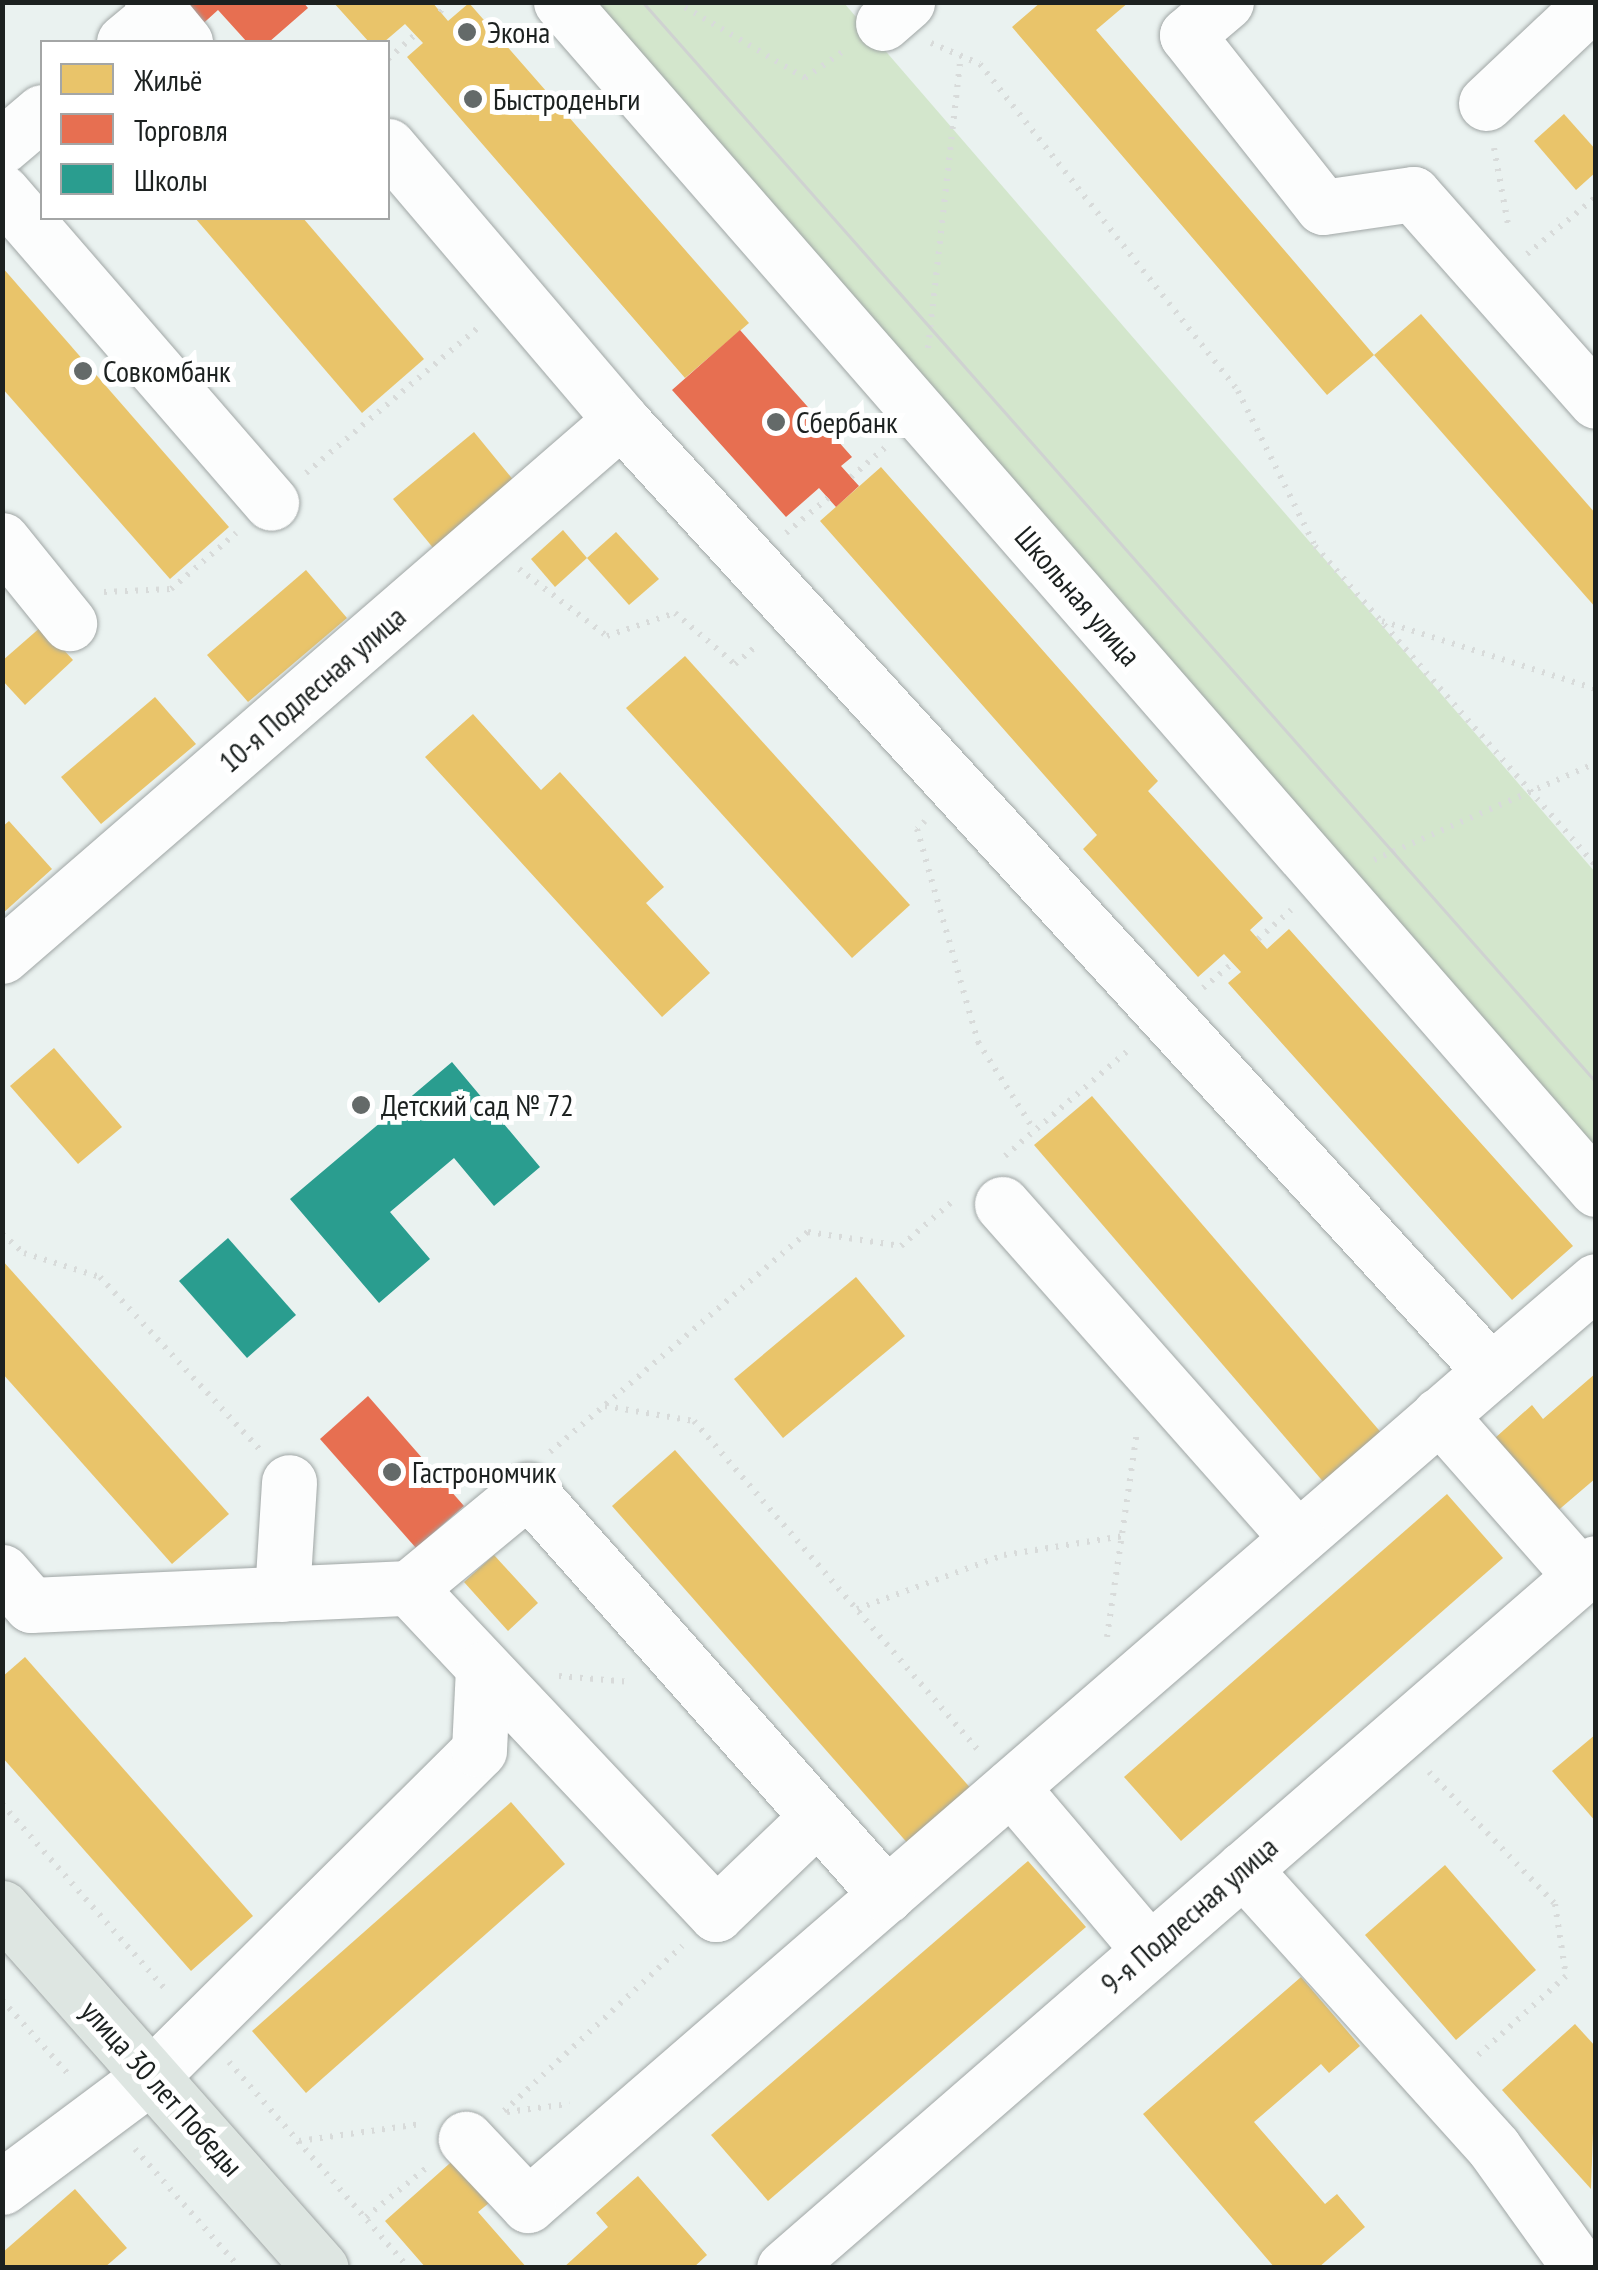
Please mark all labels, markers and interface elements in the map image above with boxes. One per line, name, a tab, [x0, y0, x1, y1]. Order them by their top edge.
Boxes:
place label: Экона	[487, 14, 550, 50]
marker: Экона	[456, 21, 478, 43]
legend	[40, 40, 390, 220]
text: Жильё	[134, 60, 202, 99]
place label: Быстроденьги	[493, 81, 640, 117]
marker: Быстроденьги	[462, 88, 484, 110]
text: Торговля	[134, 110, 228, 149]
text: Школы	[134, 160, 208, 199]
place label: Совкомбанк	[103, 353, 231, 389]
marker: Совкомбанк	[72, 360, 94, 382]
place label: Сбербанк	[796, 404, 898, 440]
marker: Сбербанк	[765, 411, 787, 433]
street label: Школьная улица	[1008, 519, 1148, 673]
street label: 10-я Подлесная улица	[211, 598, 413, 780]
place label: Детский сад № 72	[381, 1087, 574, 1123]
marker: Детский сад № 72	[350, 1094, 372, 1116]
place label: Гастрономчик	[412, 1454, 556, 1490]
marker: Гастрономчик	[381, 1461, 403, 1483]
street label: 9-я Подлесная улица	[1093, 1829, 1285, 2001]
street label: улица 30 лет Победы	[73, 1992, 251, 2184]

